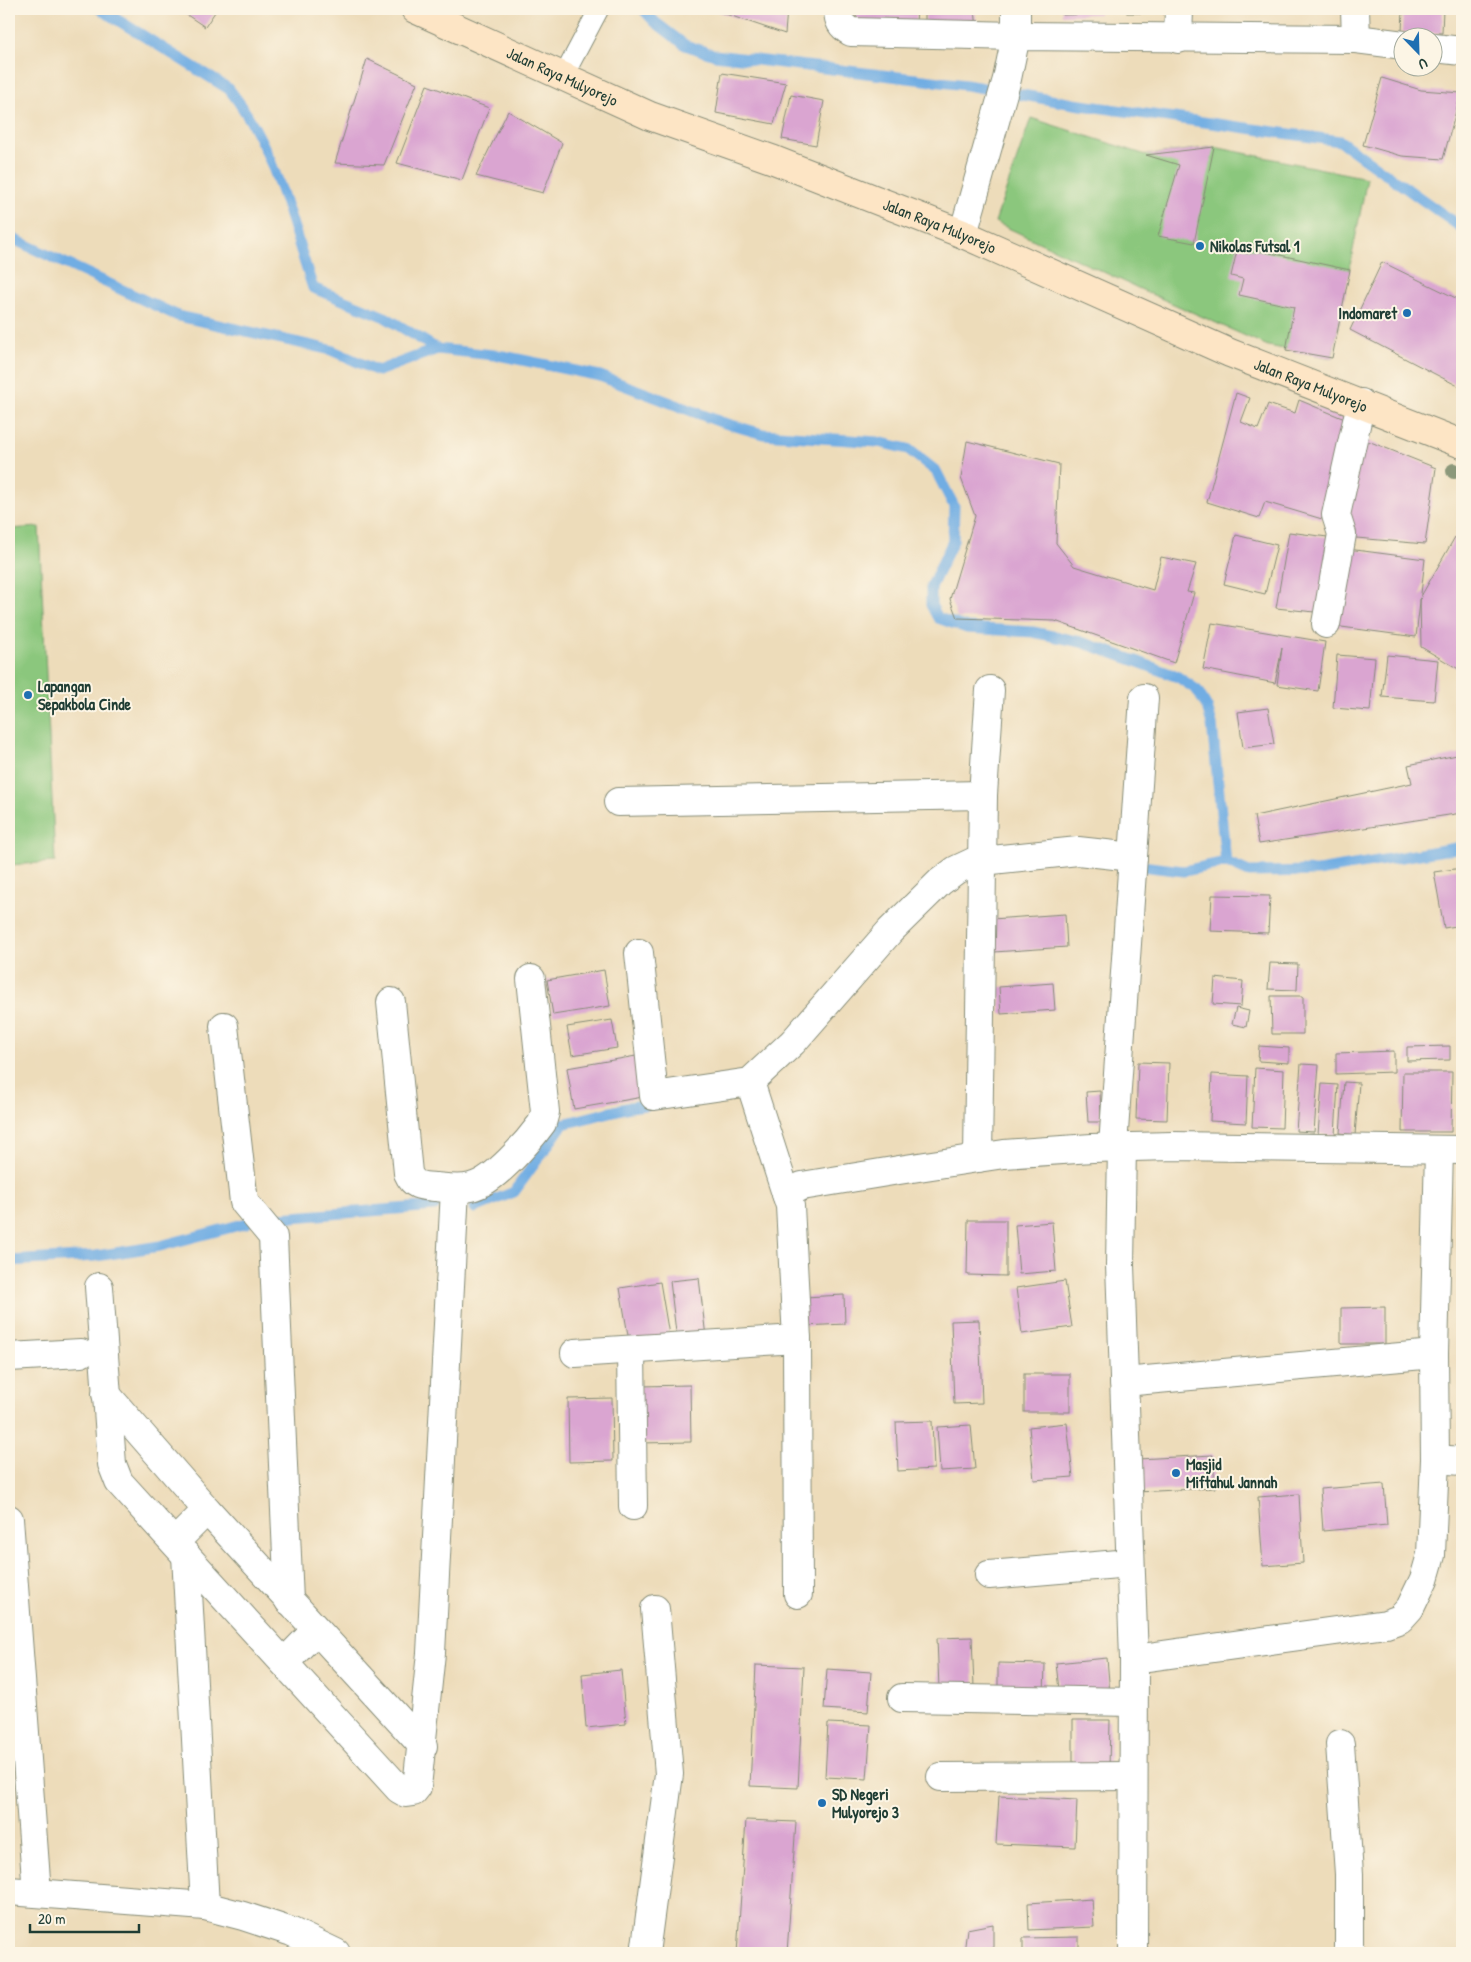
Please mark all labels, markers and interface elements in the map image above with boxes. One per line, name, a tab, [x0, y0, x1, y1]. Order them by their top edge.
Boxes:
north arrow	[1394, 28, 1444, 78]
street label: Jalan Raya Mulyorejo	[503, 41, 622, 111]
text: U	[1416, 54, 1431, 75]
street label: Jalan Raya Mulyorejo	[880, 193, 1000, 259]
place label: Nikolas Futsal 1	[1210, 235, 1300, 257]
marker: Nikolas Futsal 1	[1194, 240, 1206, 252]
place label: Indomaret	[1338, 302, 1397, 324]
marker: Indomaret	[1401, 307, 1413, 319]
street label: Jalan Raya Mulyorejo	[1251, 353, 1371, 417]
place label: Lapangan Sepakbola Cinde	[38, 675, 132, 716]
marker: Lapangan Sepakbola Cinde	[22, 689, 34, 701]
place label: Masjid Miftahul Jannah	[1186, 1453, 1278, 1493]
marker: Masjid Miftahul Jannah	[1170, 1467, 1182, 1479]
place label: SD Negeri Mulyorejo 3	[832, 1783, 899, 1824]
marker: SD Negeri Mulyorejo 3	[816, 1797, 828, 1809]
scale bar	[30, 1902, 139, 1934]
text: 20 m	[38, 1908, 65, 1929]

